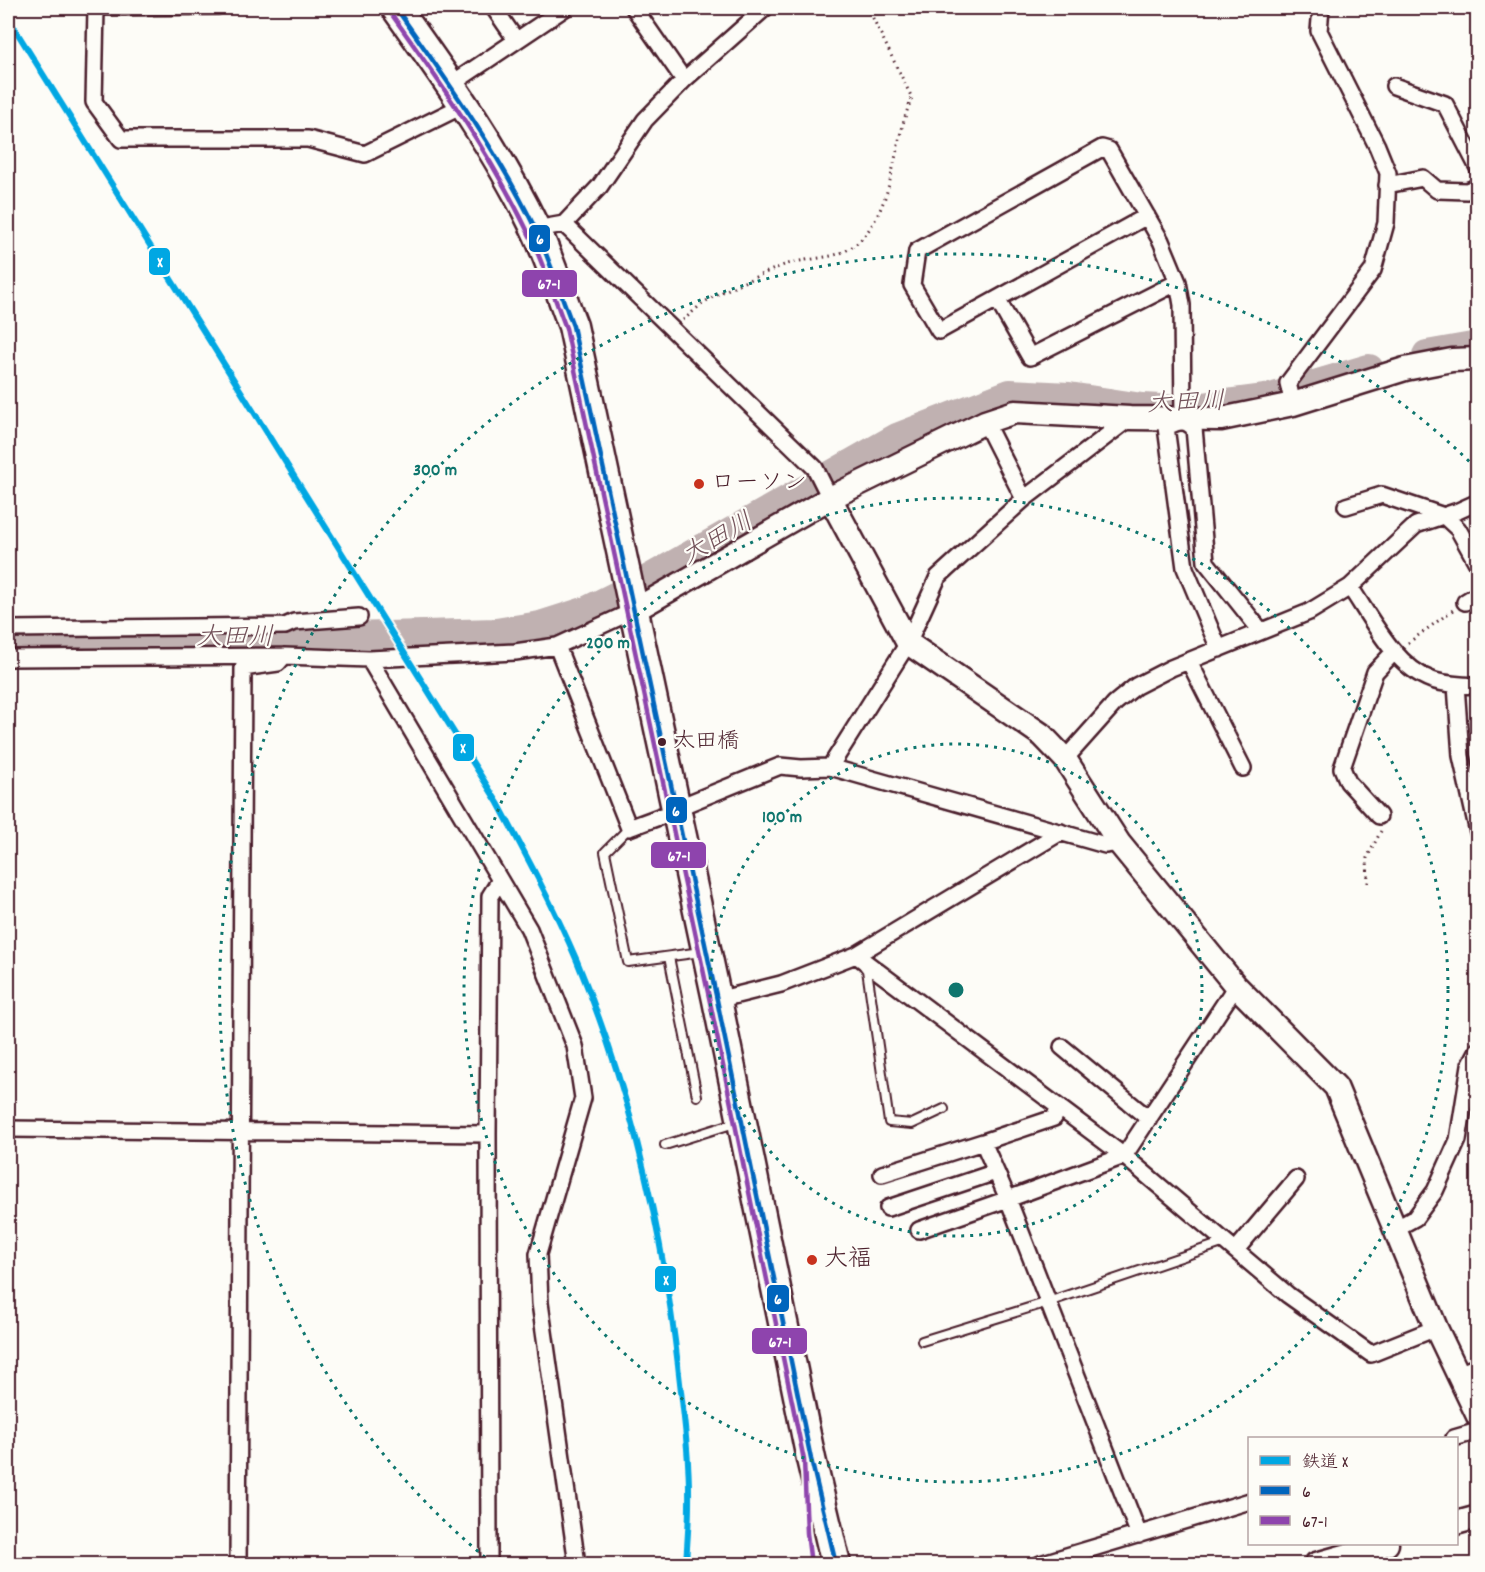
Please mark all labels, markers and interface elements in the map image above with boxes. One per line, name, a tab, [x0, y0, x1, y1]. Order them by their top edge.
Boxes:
line badge: 6	[528, 224, 551, 253]
text: 6	[536, 229, 544, 252]
line badge: X	[148, 247, 171, 276]
text: X	[157, 252, 163, 275]
line badge: 67-1	[521, 269, 578, 298]
text: 67-1	[538, 274, 560, 297]
water label: 大田川	[1146, 384, 1226, 424]
text: 300 m	[413, 459, 457, 484]
place label: ローソン	[711, 467, 807, 501]
marker: ローソン	[692, 477, 706, 491]
water label: 大田川	[675, 504, 761, 576]
water label: 大田川	[196, 620, 274, 657]
text: 200 m	[586, 632, 630, 657]
place label: 太田橋	[673, 727, 739, 758]
line badge: X	[452, 733, 475, 762]
marker: 太田橋	[656, 736, 668, 748]
text: X	[460, 738, 466, 761]
line badge: 6	[665, 796, 688, 824]
text: 6	[672, 801, 680, 824]
text: 100 m	[762, 806, 802, 831]
line badge: 67-1	[650, 841, 707, 869]
text: 67-1	[668, 846, 690, 869]
centre of rings	[946, 980, 966, 1000]
place label: 大福	[824, 1243, 872, 1277]
marker: 大福	[805, 1253, 819, 1267]
line badge: X	[654, 1265, 677, 1293]
text: X	[663, 1270, 669, 1293]
line badge: 6	[766, 1284, 790, 1313]
text: 6	[774, 1289, 782, 1312]
line badge: 67-1	[751, 1327, 808, 1355]
text: 67-1	[769, 1332, 791, 1355]
legend	[1248, 1437, 1458, 1545]
text: 鉄道 X	[1302, 1451, 1348, 1476]
text: 6	[1302, 1481, 1311, 1506]
text: 67-1	[1302, 1511, 1328, 1536]

